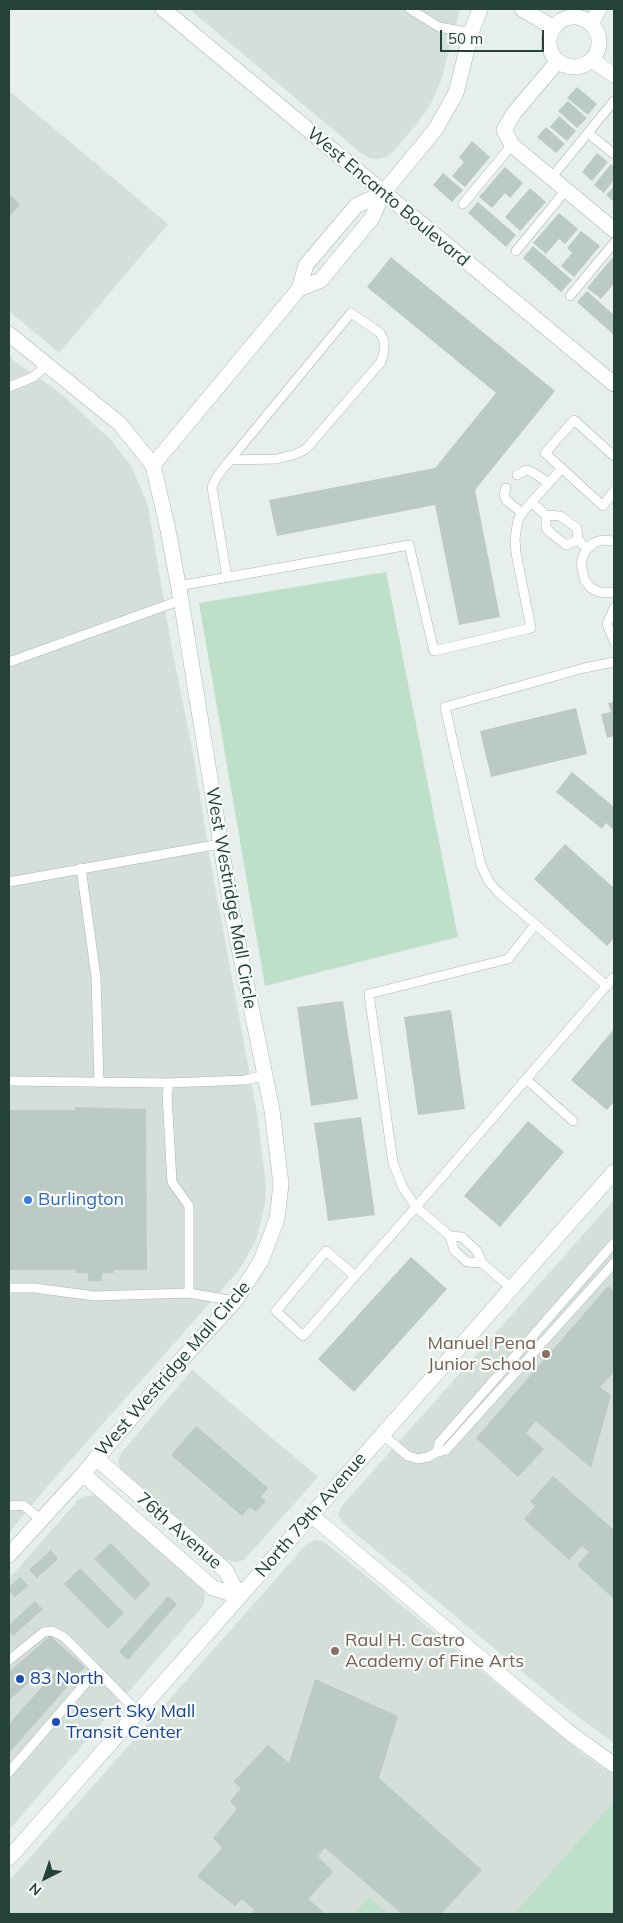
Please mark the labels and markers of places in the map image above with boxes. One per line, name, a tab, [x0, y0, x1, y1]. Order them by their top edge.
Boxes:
place label: Burlington	[38, 1189, 124, 1211]
marker: Burlington	[22, 1194, 34, 1206]
place label: Manuel Pena Junior School	[428, 1333, 536, 1376]
marker: Manuel Pena Junior School	[540, 1348, 552, 1360]
place label: Raul H. Castro Academy of Fine Arts	[345, 1630, 524, 1672]
marker: Raul H. Castro Academy of Fine Arts	[329, 1645, 341, 1657]
place label: 83 North	[30, 1668, 104, 1690]
marker: 83 North	[14, 1673, 26, 1685]
place label: Desert Sky Mall Transit Center	[66, 1701, 195, 1744]
marker: Desert Sky Mall Transit Center	[50, 1716, 62, 1728]

